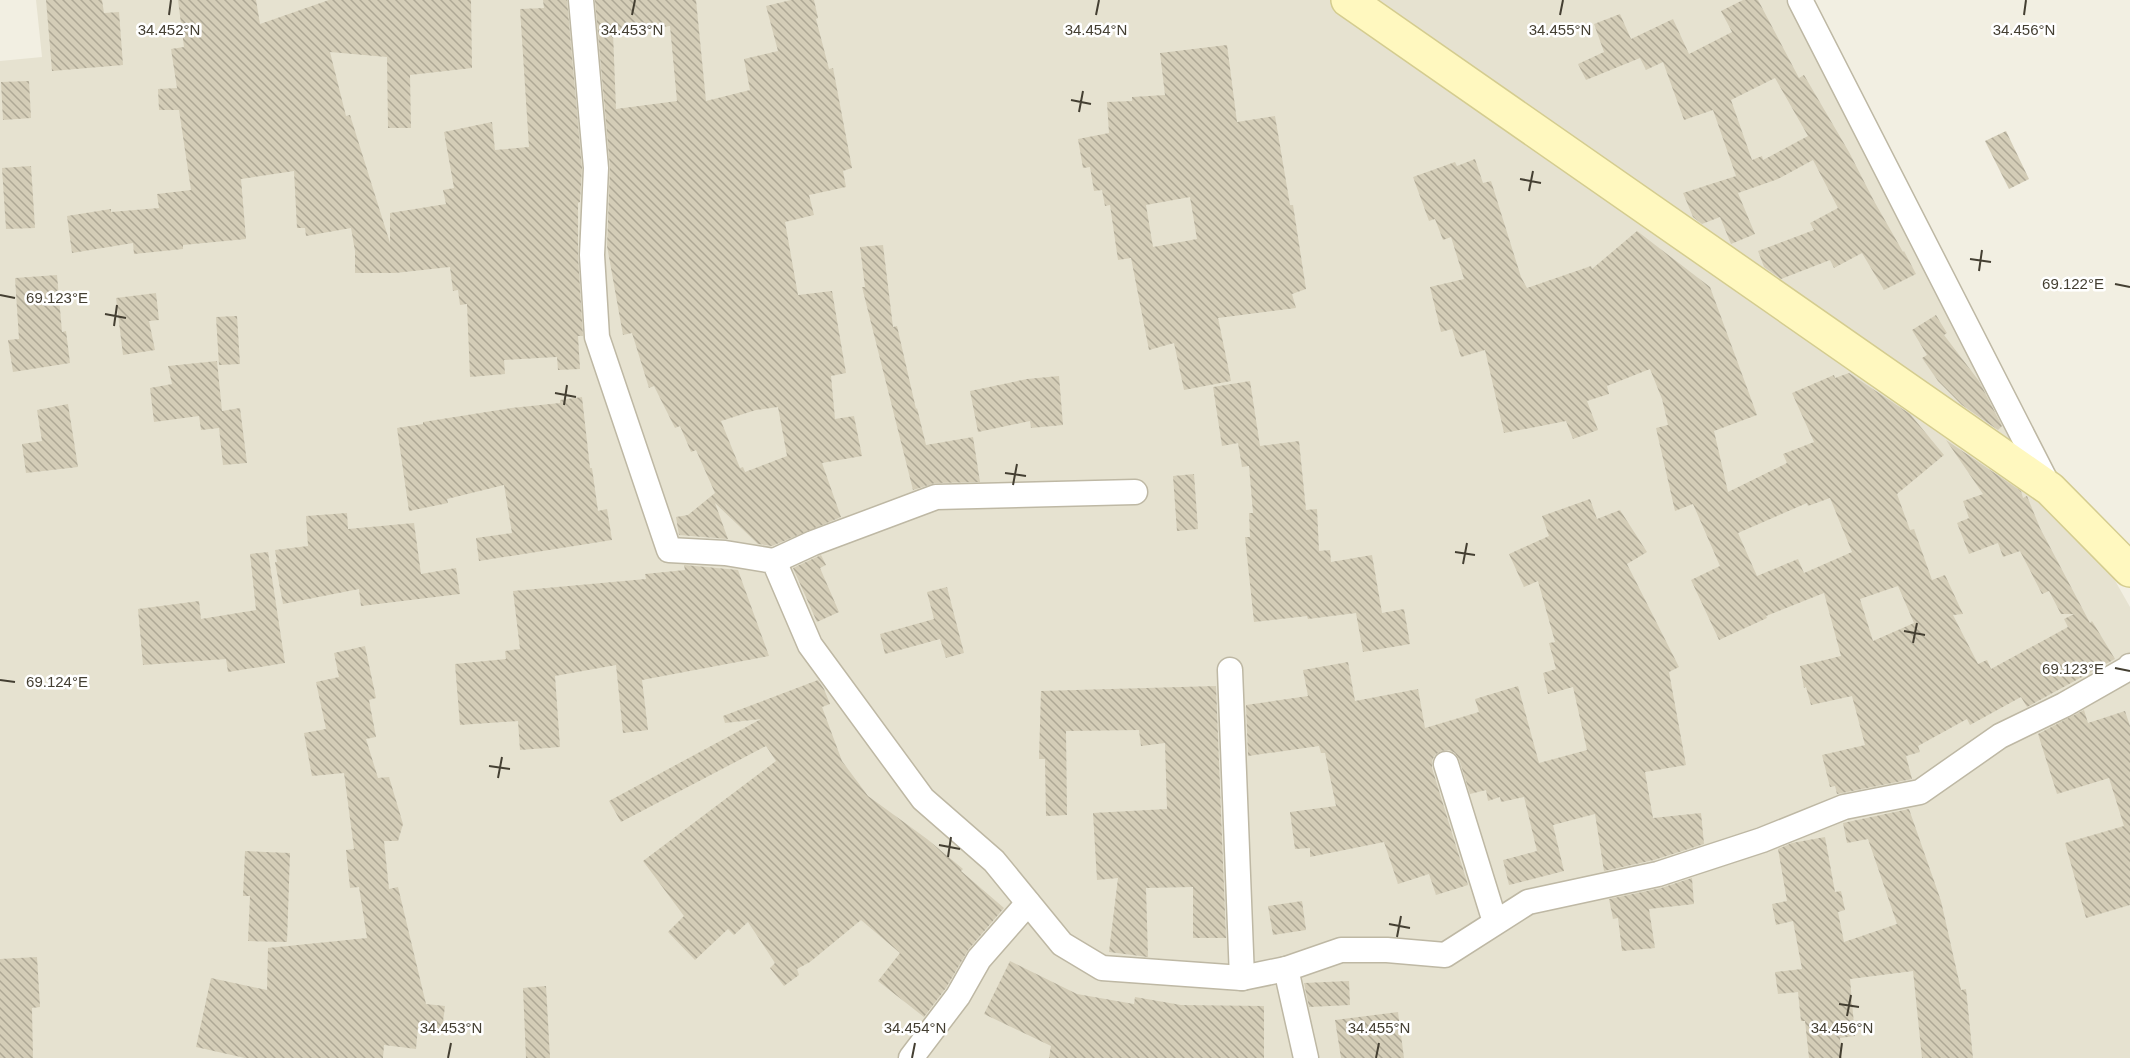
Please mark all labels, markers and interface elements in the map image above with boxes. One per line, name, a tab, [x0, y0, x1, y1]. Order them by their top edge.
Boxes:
text: 34.452°N	[138, 21, 200, 38]
text: 34.453°N	[601, 21, 663, 38]
text: 34.454°N	[1065, 21, 1127, 38]
text: 34.455°N	[1529, 21, 1591, 38]
text: 34.456°N	[1993, 21, 2055, 38]
text: 69.122°E	[2042, 275, 2104, 292]
text: 69.123°E	[26, 289, 88, 306]
text: 69.123°E	[2042, 660, 2104, 677]
text: 69.124°E	[26, 673, 88, 690]
text: 34.453°N	[420, 1019, 482, 1036]
text: 34.454°N	[884, 1019, 946, 1036]
text: 34.455°N	[1348, 1019, 1410, 1036]
text: 34.456°N	[1811, 1019, 1873, 1036]

